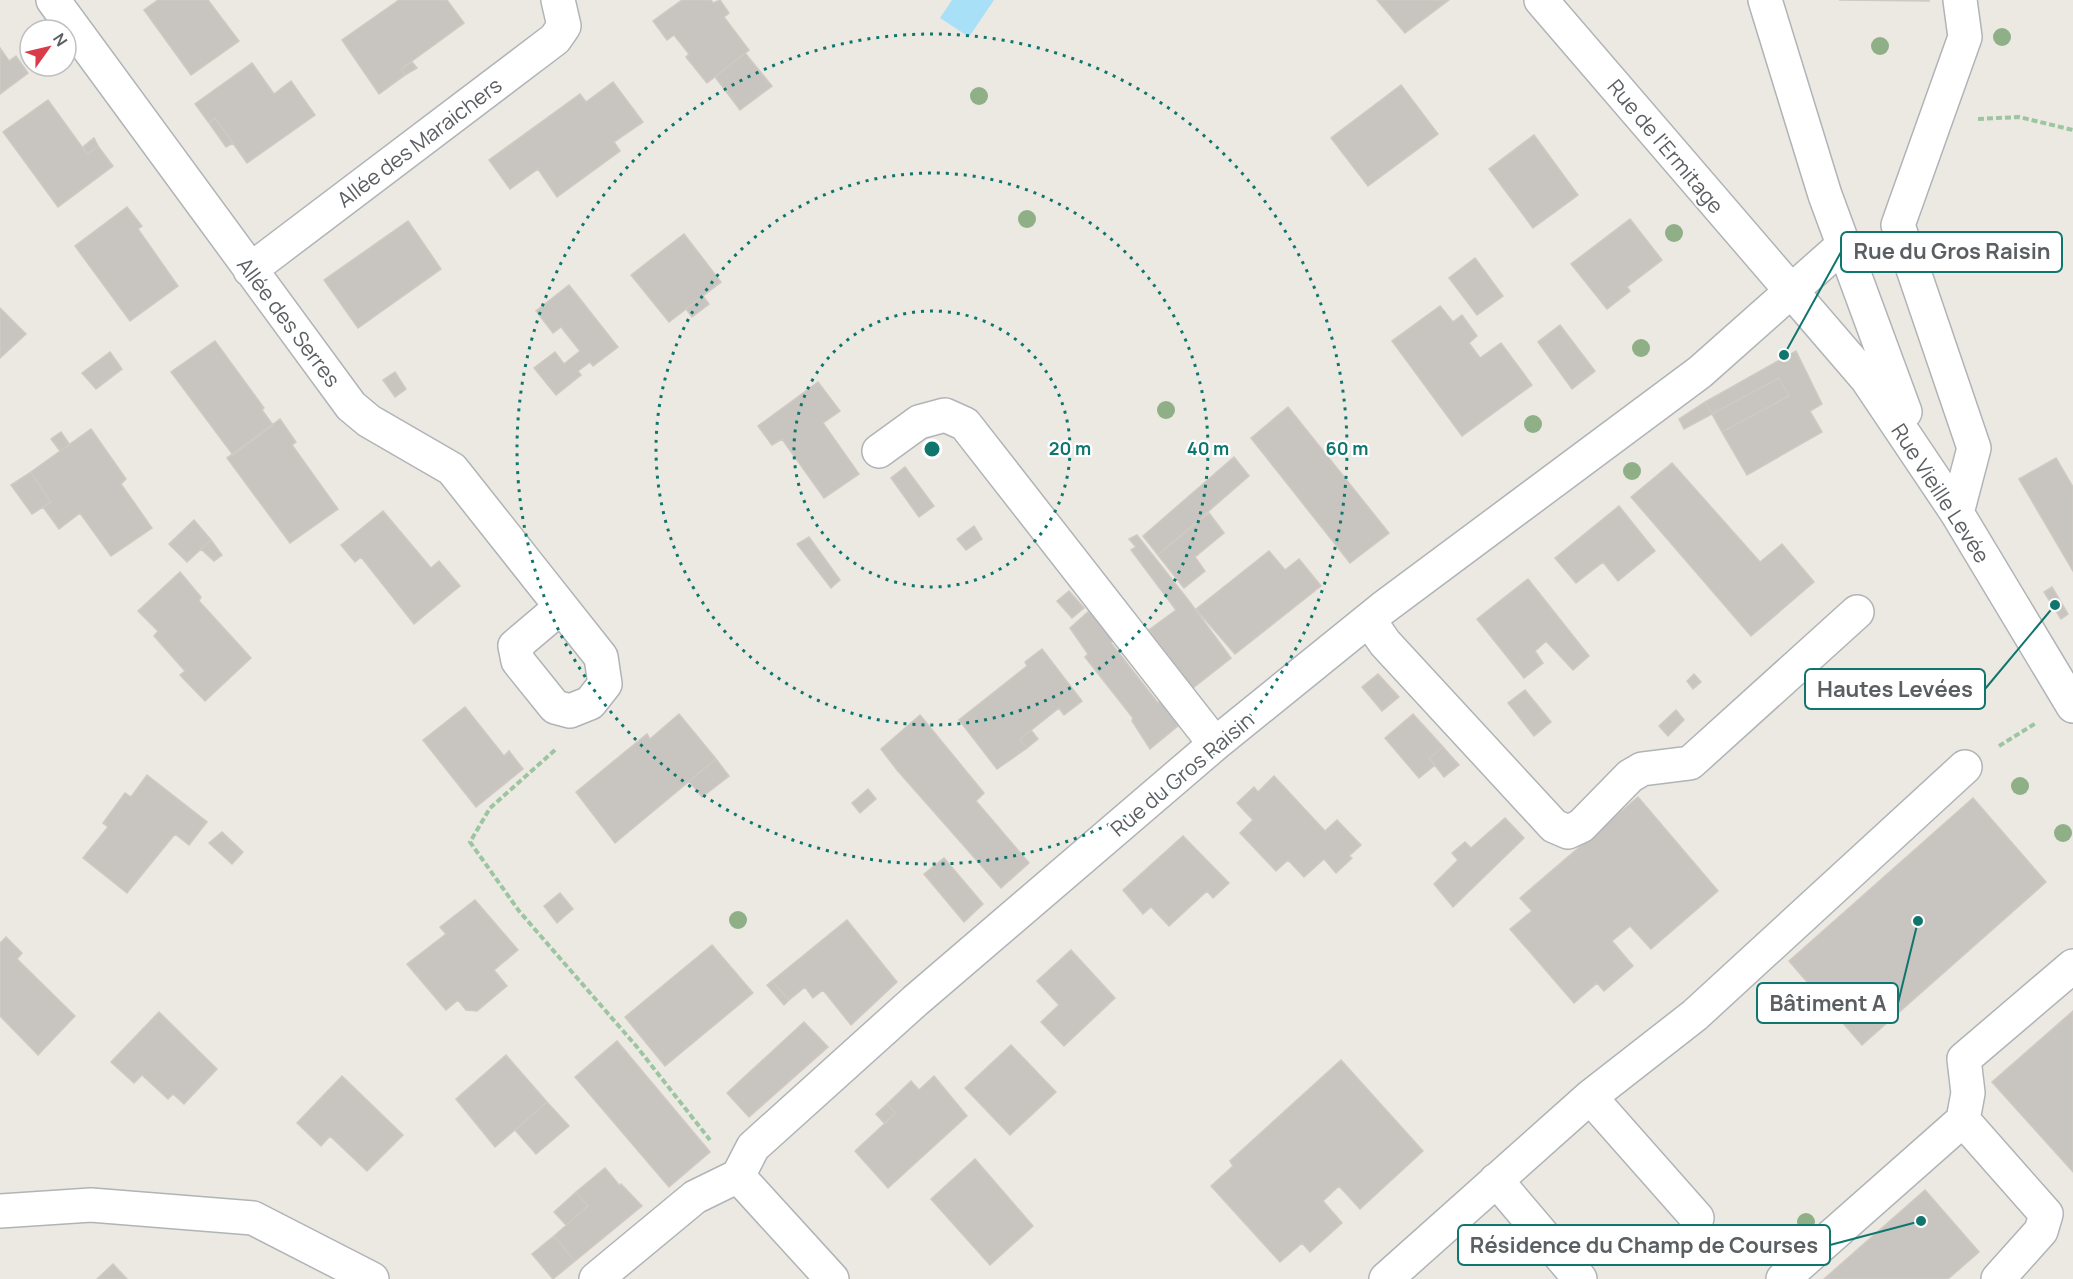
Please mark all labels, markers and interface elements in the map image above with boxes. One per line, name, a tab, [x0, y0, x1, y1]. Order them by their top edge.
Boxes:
north arrow	[18, 18, 78, 78]
text: N	[48, 29, 73, 51]
street label: Allée des Maraichers	[331, 71, 507, 213]
street label: Rue de l'Ermitage	[1602, 73, 1730, 219]
callout: Rue du Gros Raisin	[1841, 232, 2062, 272]
text: Rue du Gros Raisin	[1853, 236, 2051, 266]
street label: Allée des Serres	[231, 252, 347, 392]
street label: Rue Vieille Levée	[1886, 418, 1996, 568]
text: 20 m	[1049, 436, 1091, 460]
text: 40 m	[1187, 436, 1229, 460]
text: 60 m	[1326, 436, 1368, 460]
centre of rings	[922, 439, 942, 459]
callout: Hautes Levées	[1805, 669, 1985, 709]
text: Hautes Levées	[1817, 674, 1973, 704]
street label: Rue du Gros Raisin	[1104, 706, 1260, 842]
callout: Bâtiment A	[1757, 983, 1898, 1023]
text: Bâtiment A	[1769, 988, 1887, 1018]
callout: Résidence du Champ de Courses	[1458, 1225, 1830, 1265]
text: Résidence du Champ de Courses	[1470, 1230, 1818, 1260]

